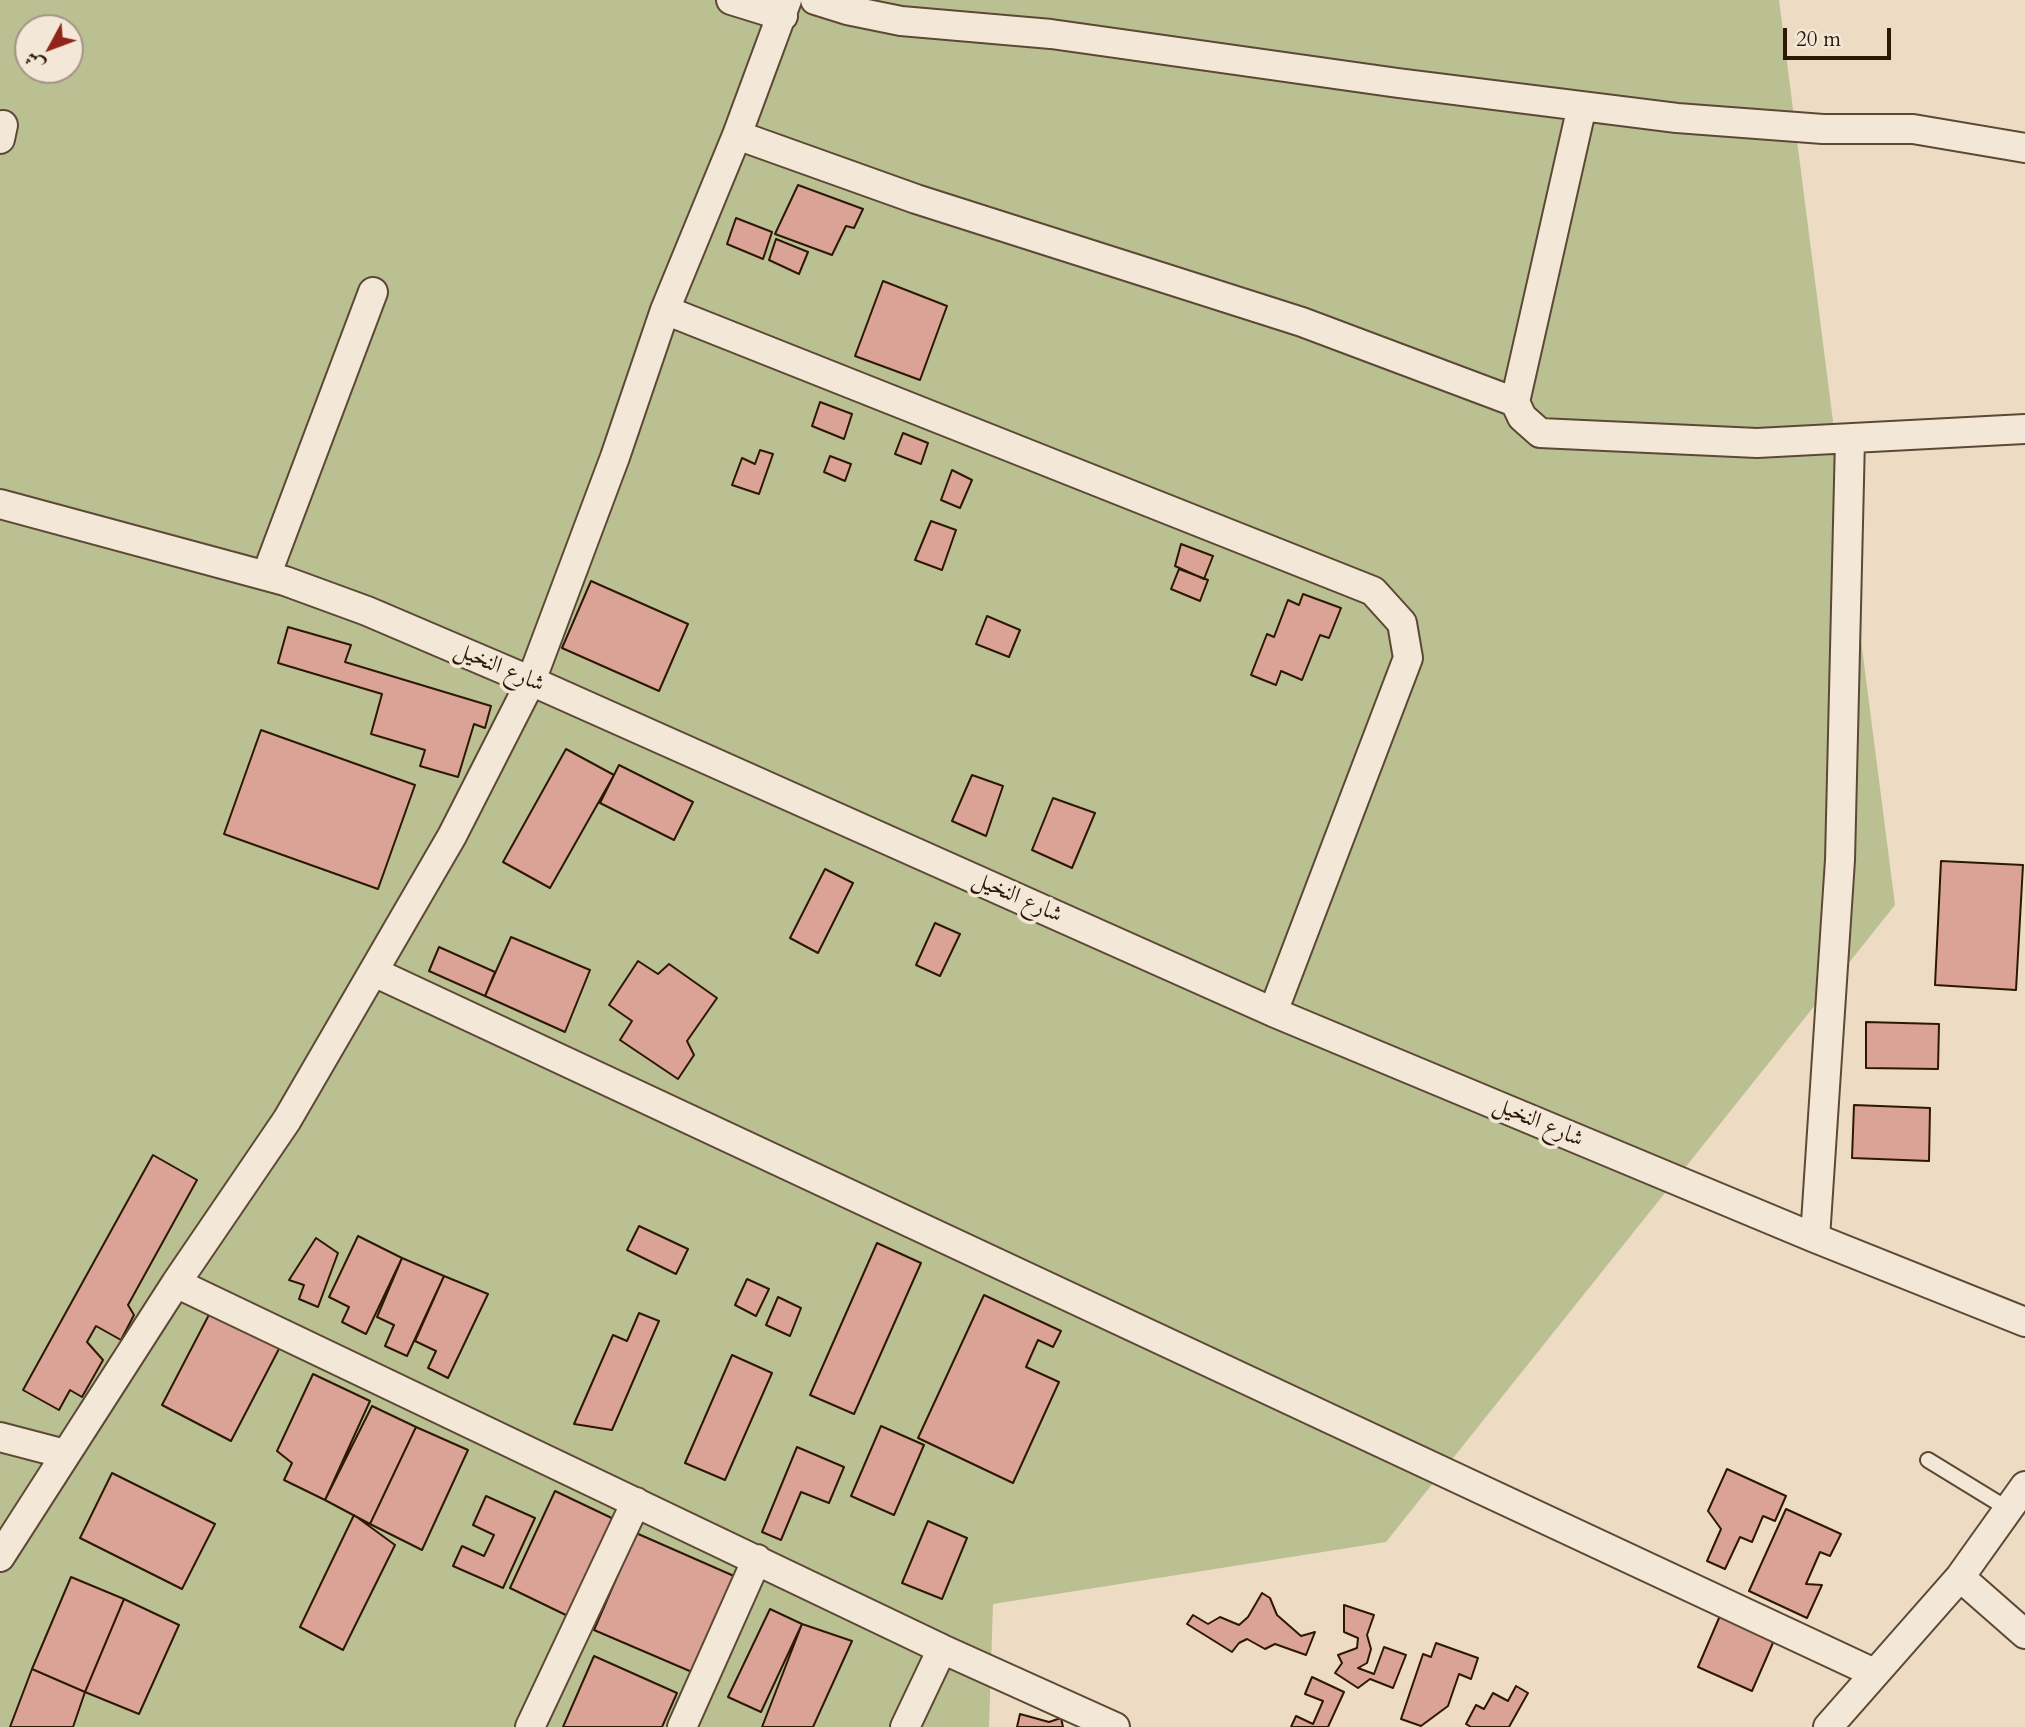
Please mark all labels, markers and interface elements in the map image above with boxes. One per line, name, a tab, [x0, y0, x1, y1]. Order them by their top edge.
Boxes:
north arrow	[14, 14, 84, 84]
scale bar	[1787, 14, 1896, 58]
text: 20 m	[1796, 25, 1841, 54]
text: ش	[19, 46, 51, 77]
street label: شارع النخيل	[450, 637, 548, 699]
street label: شارع النخيل	[968, 866, 1066, 930]
street label: شارع النخيل	[1489, 1092, 1587, 1154]

